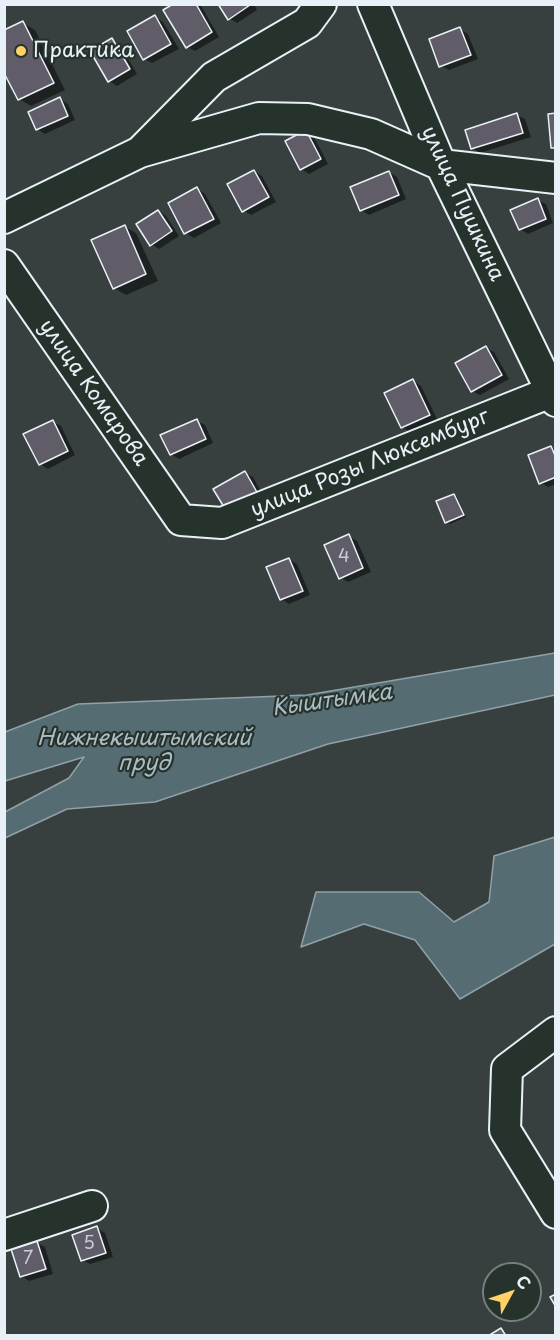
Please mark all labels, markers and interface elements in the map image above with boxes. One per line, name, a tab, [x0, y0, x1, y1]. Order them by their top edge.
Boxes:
place label: Практика	[33, 38, 134, 64]
marker: Практика	[14, 44, 28, 58]
street label: улица Пушкина	[415, 123, 509, 285]
street label: улица Комарова	[33, 315, 153, 471]
street label: улица Розы Люксембург	[247, 405, 493, 523]
house number: 4	[338, 546, 350, 568]
water label: Кыштымка	[270, 680, 394, 722]
water label: Нижнекыштымский пруд	[37, 726, 251, 778]
house number: 5	[83, 1233, 95, 1255]
house number: 7	[23, 1248, 33, 1270]
north arrow	[482, 1262, 542, 1322]
text: С	[511, 1269, 537, 1294]

